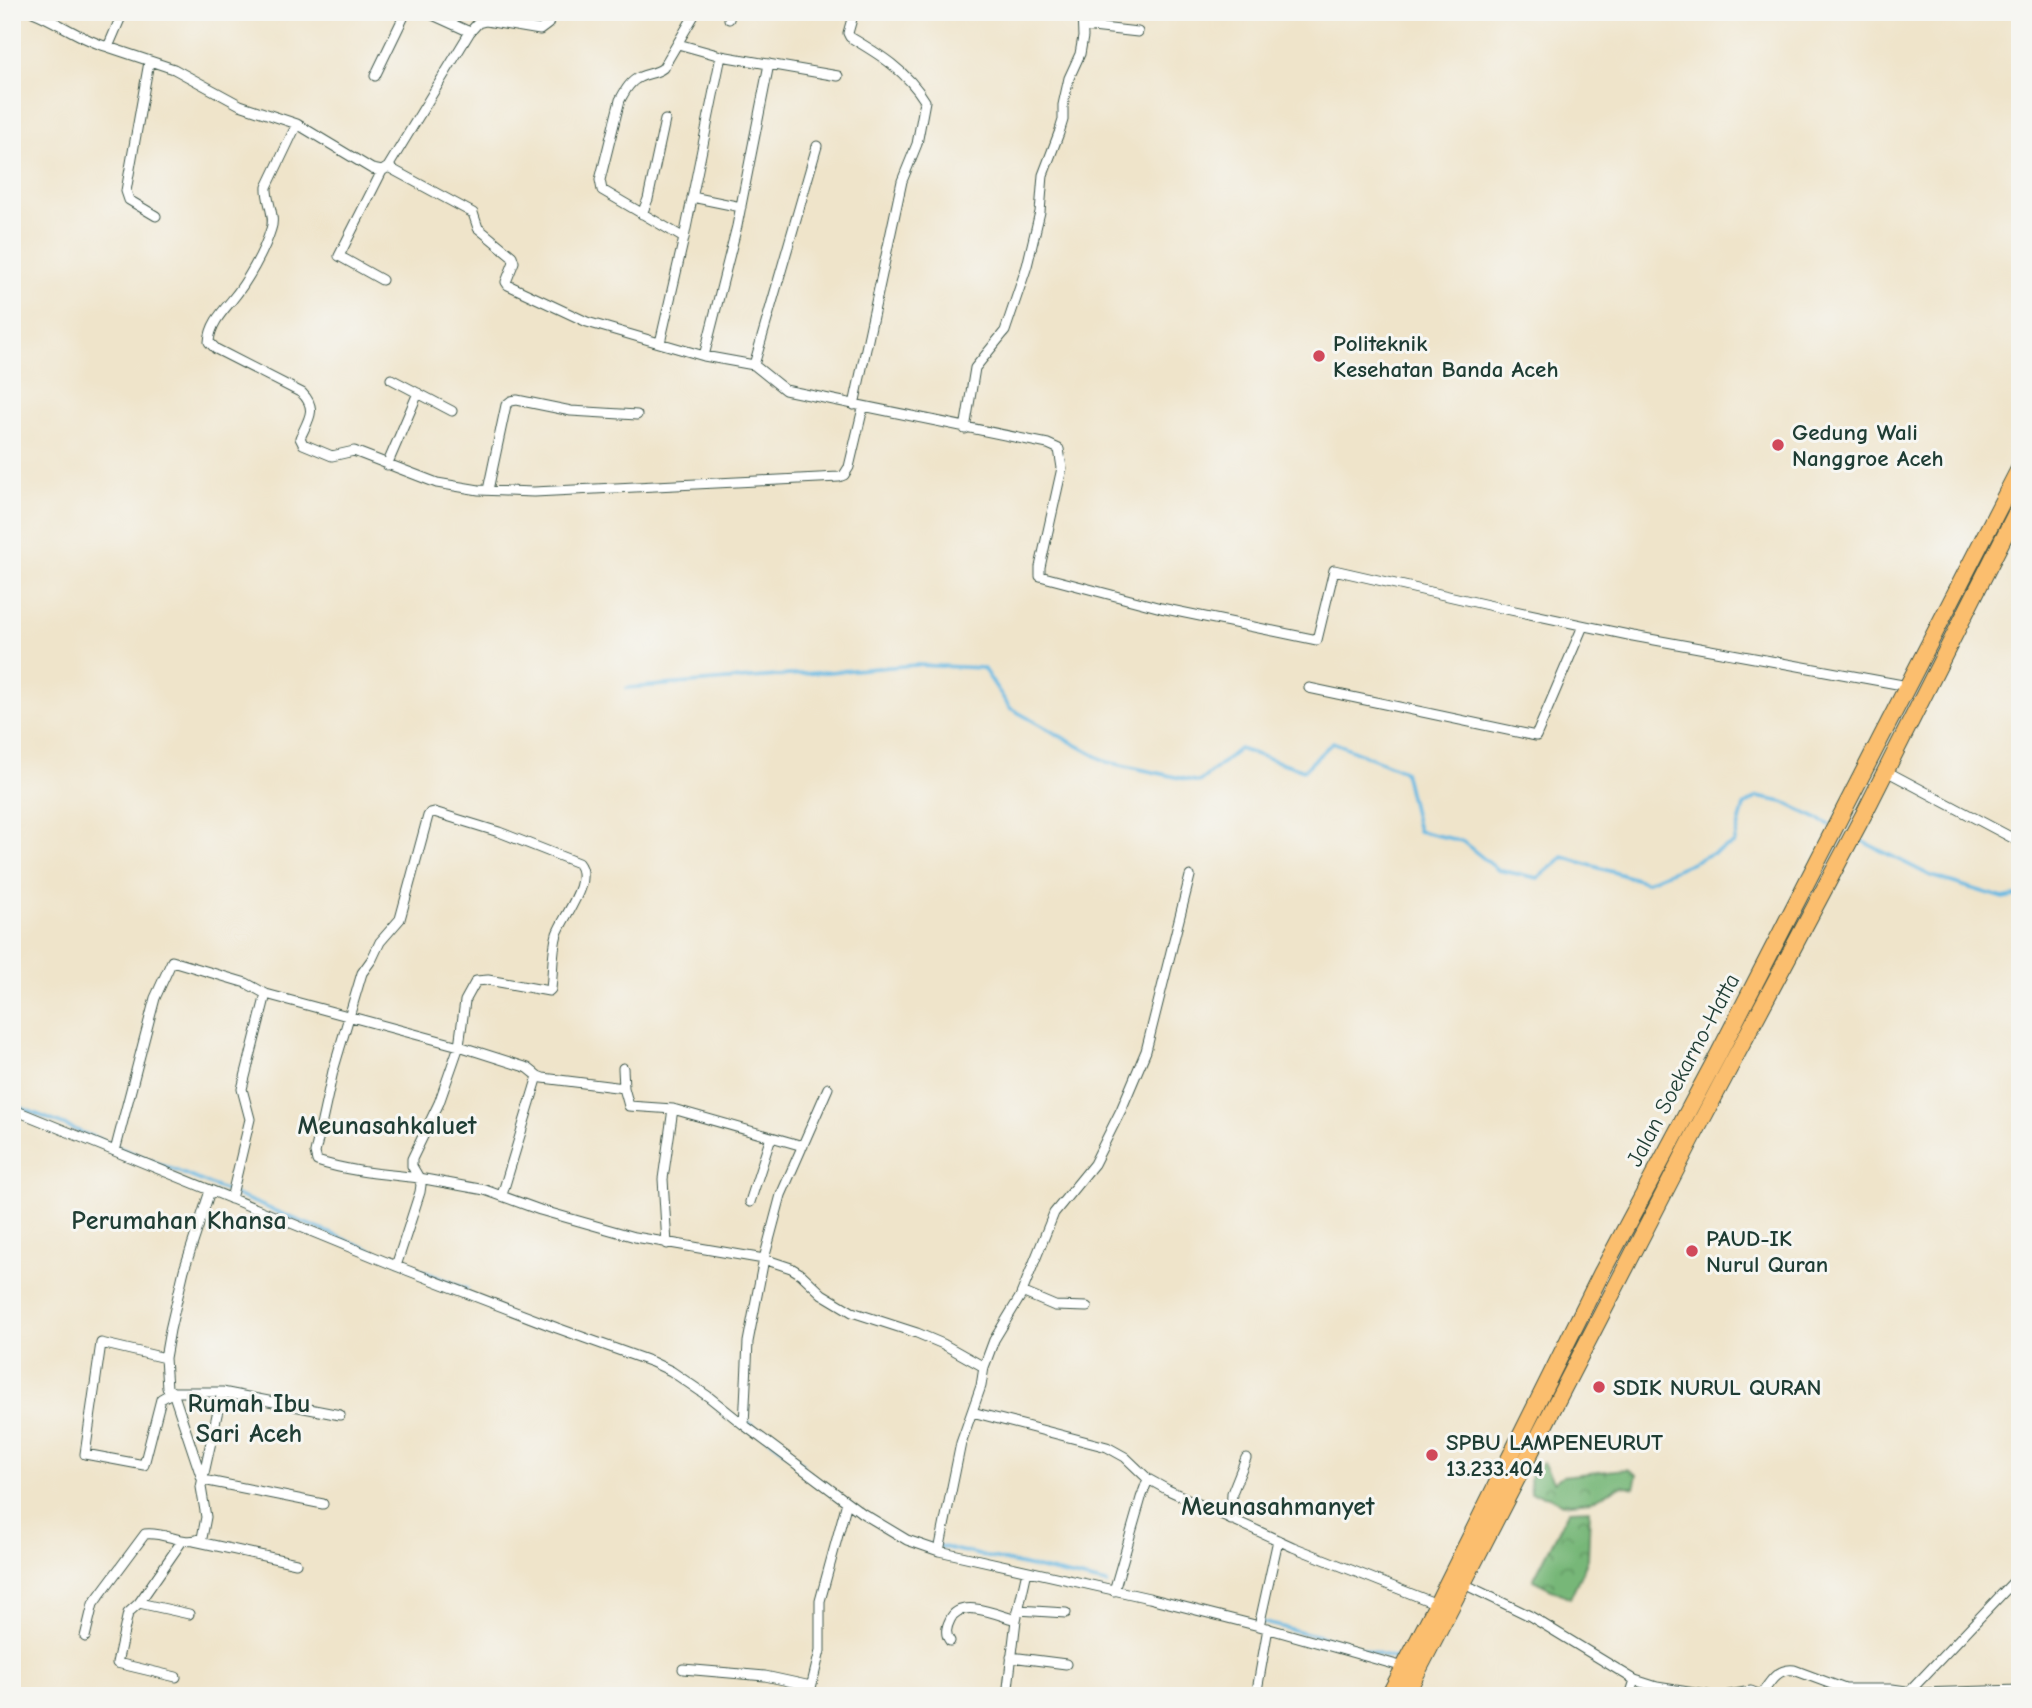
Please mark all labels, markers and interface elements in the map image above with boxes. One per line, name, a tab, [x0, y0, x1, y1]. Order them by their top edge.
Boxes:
place label: Politeknik Kesehatan Banda Aceh	[1333, 330, 1559, 383]
marker: Politeknik Kesehatan Banda Aceh	[1311, 348, 1327, 364]
place label: Gedung Wali Nanggroe Aceh	[1792, 419, 1944, 472]
marker: Gedung Wali Nanggroe Aceh	[1770, 437, 1786, 453]
street label: Jalan Soekarno-Hatta	[1621, 969, 1745, 1171]
district label: Meunasahkaluet	[298, 1111, 477, 1141]
district label: Perumahan Khansa	[71, 1206, 287, 1236]
place label: PAUD-IK Nurul Quran	[1706, 1225, 1828, 1278]
marker: PAUD-IK Nurul Quran	[1684, 1243, 1700, 1259]
place label: SDIK NURUL QURAN	[1613, 1374, 1821, 1401]
marker: SDIK NURUL QURAN	[1591, 1379, 1607, 1395]
district label: Rumah Ibu Sari Aceh	[187, 1389, 311, 1449]
place label: SPBU LAMPENEURUT 13.233.404	[1446, 1429, 1663, 1482]
marker: SPBU LAMPENEURUT 13.233.404	[1424, 1447, 1440, 1463]
district label: Meunasahmanyet	[1181, 1492, 1375, 1522]

